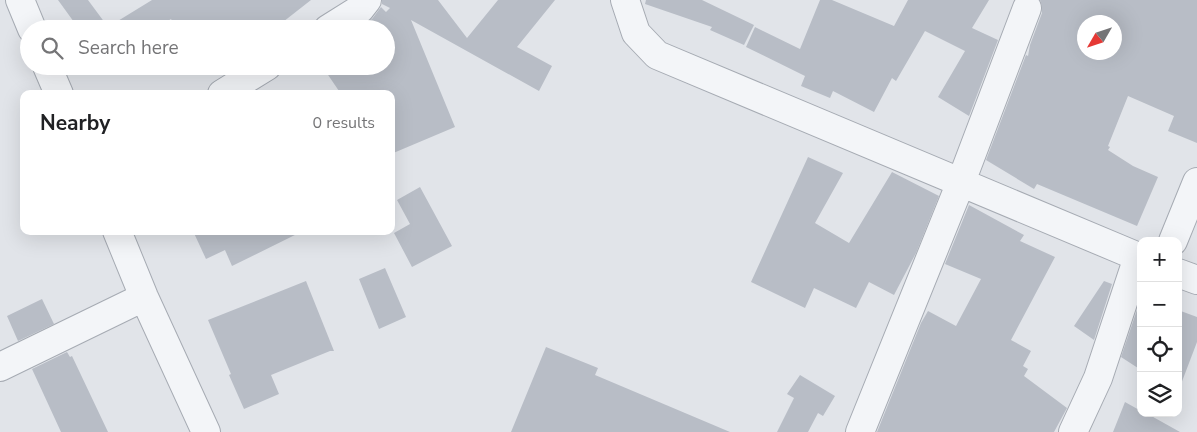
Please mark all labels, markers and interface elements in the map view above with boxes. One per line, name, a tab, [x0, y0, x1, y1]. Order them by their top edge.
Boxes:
north arrow	[1077, 15, 1122, 60]
search box	[20, 20, 395, 75]
icon: search	[38, 34, 66, 62]
text: Search here	[78, 35, 179, 61]
text: Nearby	[40, 109, 110, 137]
text: 0 results	[313, 112, 375, 134]
map controls	[1137, 237, 1182, 417]
button: +	[1137, 237, 1182, 282]
button: −	[1137, 282, 1182, 327]
button: locate	[1137, 327, 1182, 372]
button: layers	[1137, 372, 1182, 417]

